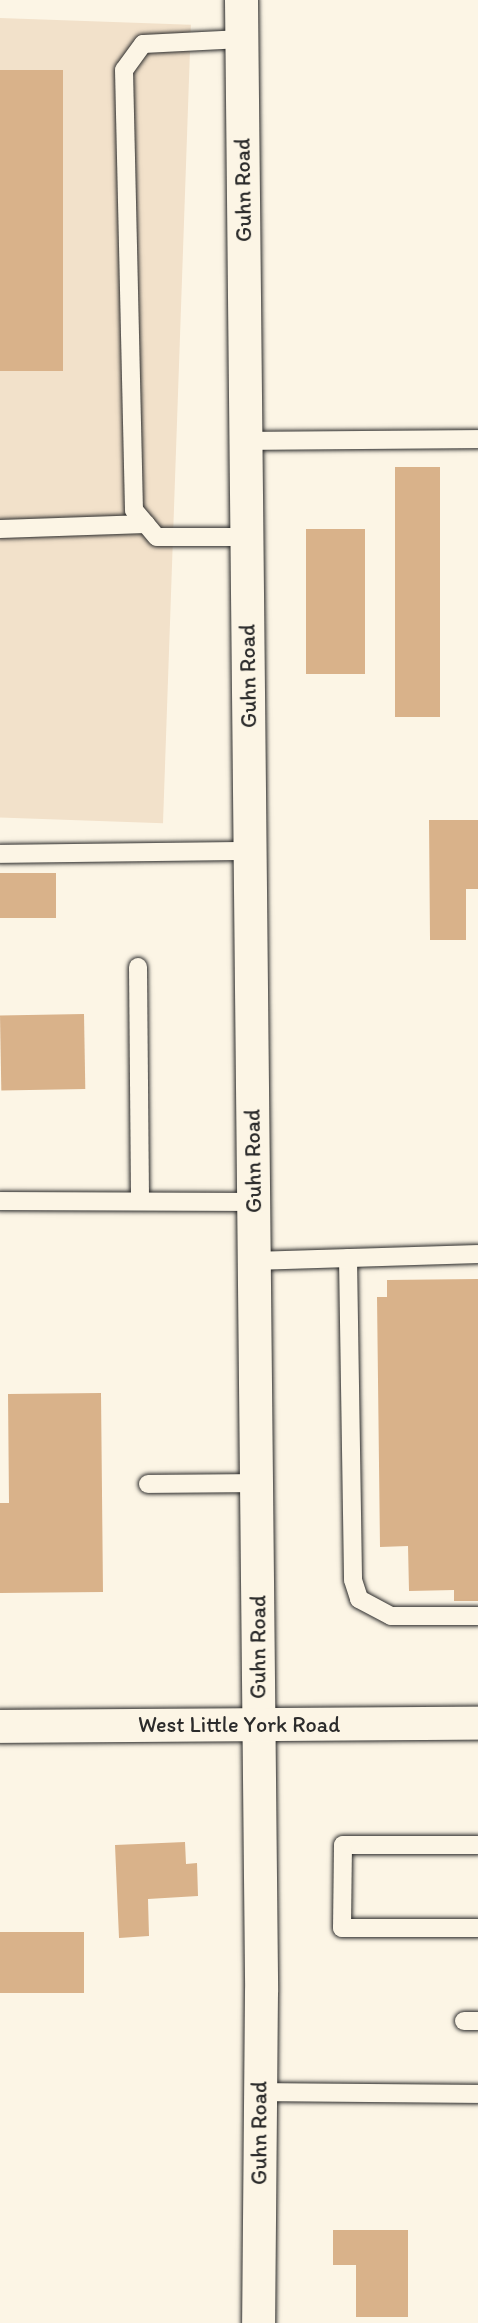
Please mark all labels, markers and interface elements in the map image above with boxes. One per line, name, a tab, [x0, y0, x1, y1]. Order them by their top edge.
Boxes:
street label: Guhn Road	[229, 138, 257, 242]
street label: Guhn Road	[234, 624, 262, 728]
street label: Guhn Road	[239, 1109, 267, 1213]
street label: Guhn Road	[245, 1595, 271, 1699]
street label: West Little York Road	[139, 1712, 339, 1738]
street label: Guhn Road	[246, 2081, 272, 2185]

